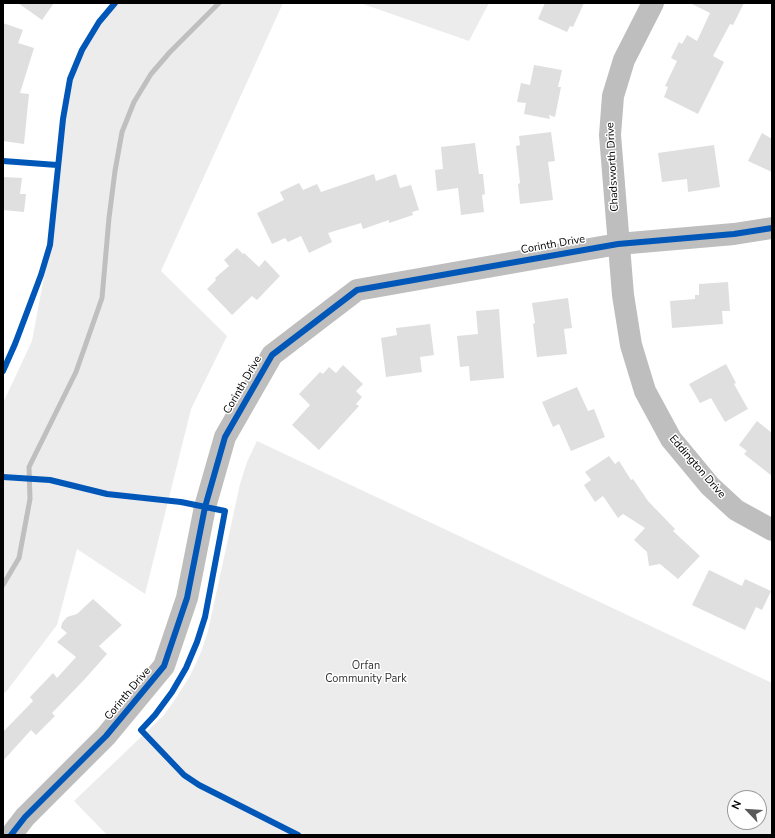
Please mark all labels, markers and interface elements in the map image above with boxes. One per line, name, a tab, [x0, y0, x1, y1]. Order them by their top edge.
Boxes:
street label: Chadsworth Drive	[604, 122, 622, 212]
street label: Corinth Drive	[520, 233, 586, 257]
street label: Corinth Drive	[221, 354, 265, 416]
street label: Eddington Drive	[666, 433, 728, 501]
park label: Orfan Community Park	[325, 659, 407, 685]
street label: Corinth Drive	[102, 665, 154, 723]
north arrow	[727, 790, 767, 830]
text: N	[728, 798, 745, 812]

